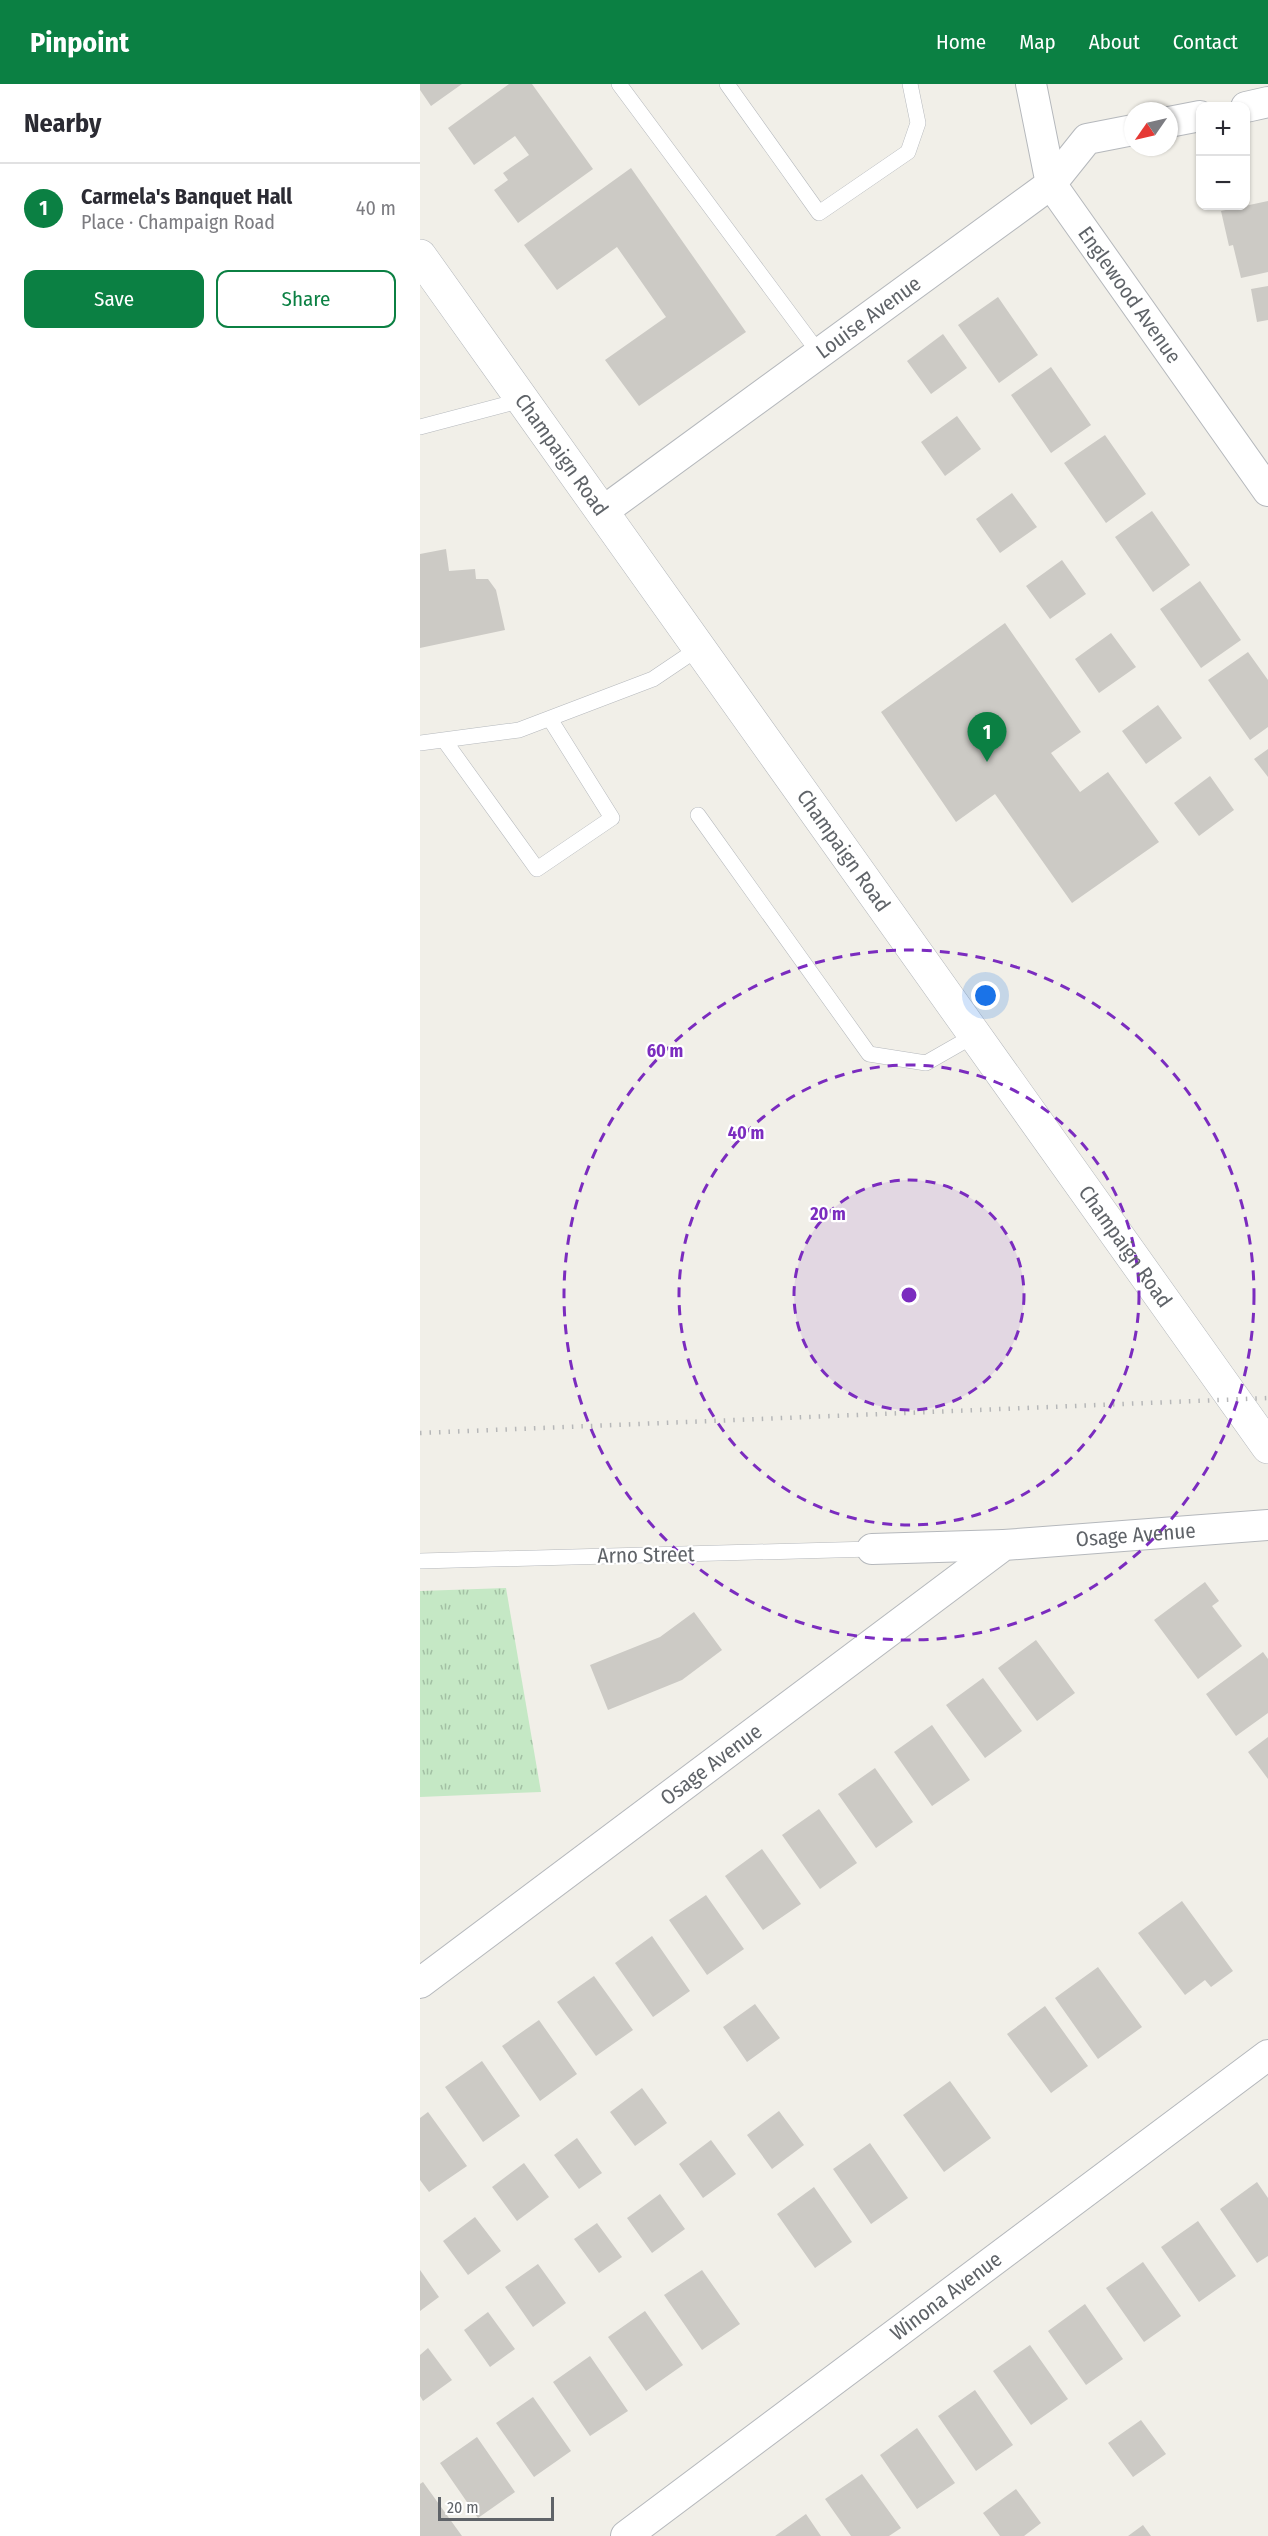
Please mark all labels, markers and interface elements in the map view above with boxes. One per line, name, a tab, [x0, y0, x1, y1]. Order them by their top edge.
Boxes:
text: Pinpoint	[30, 26, 129, 59]
text: Home	[936, 29, 986, 55]
text: Map	[1019, 29, 1056, 55]
text: About	[1089, 29, 1140, 55]
text: Contact	[1173, 29, 1238, 55]
north arrow	[1124, 102, 1178, 156]
map controls	[1196, 102, 1250, 210]
button: +	[1196, 102, 1250, 156]
text: Nearby	[24, 108, 101, 139]
button: −	[1196, 156, 1250, 210]
text: Carmela's Banquet Hall	[81, 183, 292, 210]
text: 1	[39, 196, 48, 220]
text: 40 m	[356, 196, 396, 220]
text: Place · Champaign Road	[81, 210, 275, 234]
street label: Englewood Avenue	[1072, 222, 1187, 369]
button: Save	[24, 270, 204, 328]
button: Share	[216, 270, 396, 328]
street label: Louise Avenue	[811, 270, 926, 364]
street label: Champaign Road	[509, 389, 614, 521]
pin: 1	[968, 712, 1006, 762]
street label: Champaign Road	[791, 784, 896, 917]
your location	[971, 981, 1000, 1010]
text: 60 m	[647, 1040, 683, 1062]
text: 40 m	[728, 1122, 764, 1144]
street label: Champaign Road	[1073, 1180, 1178, 1313]
text: 20 m	[809, 1203, 846, 1225]
centre of rings	[899, 1285, 919, 1305]
street label: Osage Avenue	[1075, 1518, 1196, 1553]
street label: Arno Street	[597, 1541, 695, 1569]
street label: Osage Avenue	[655, 1718, 767, 1811]
street label: Winona Avenue	[885, 2246, 1007, 2346]
scale bar	[438, 2494, 554, 2522]
text: 20 m	[447, 2498, 478, 2517]

